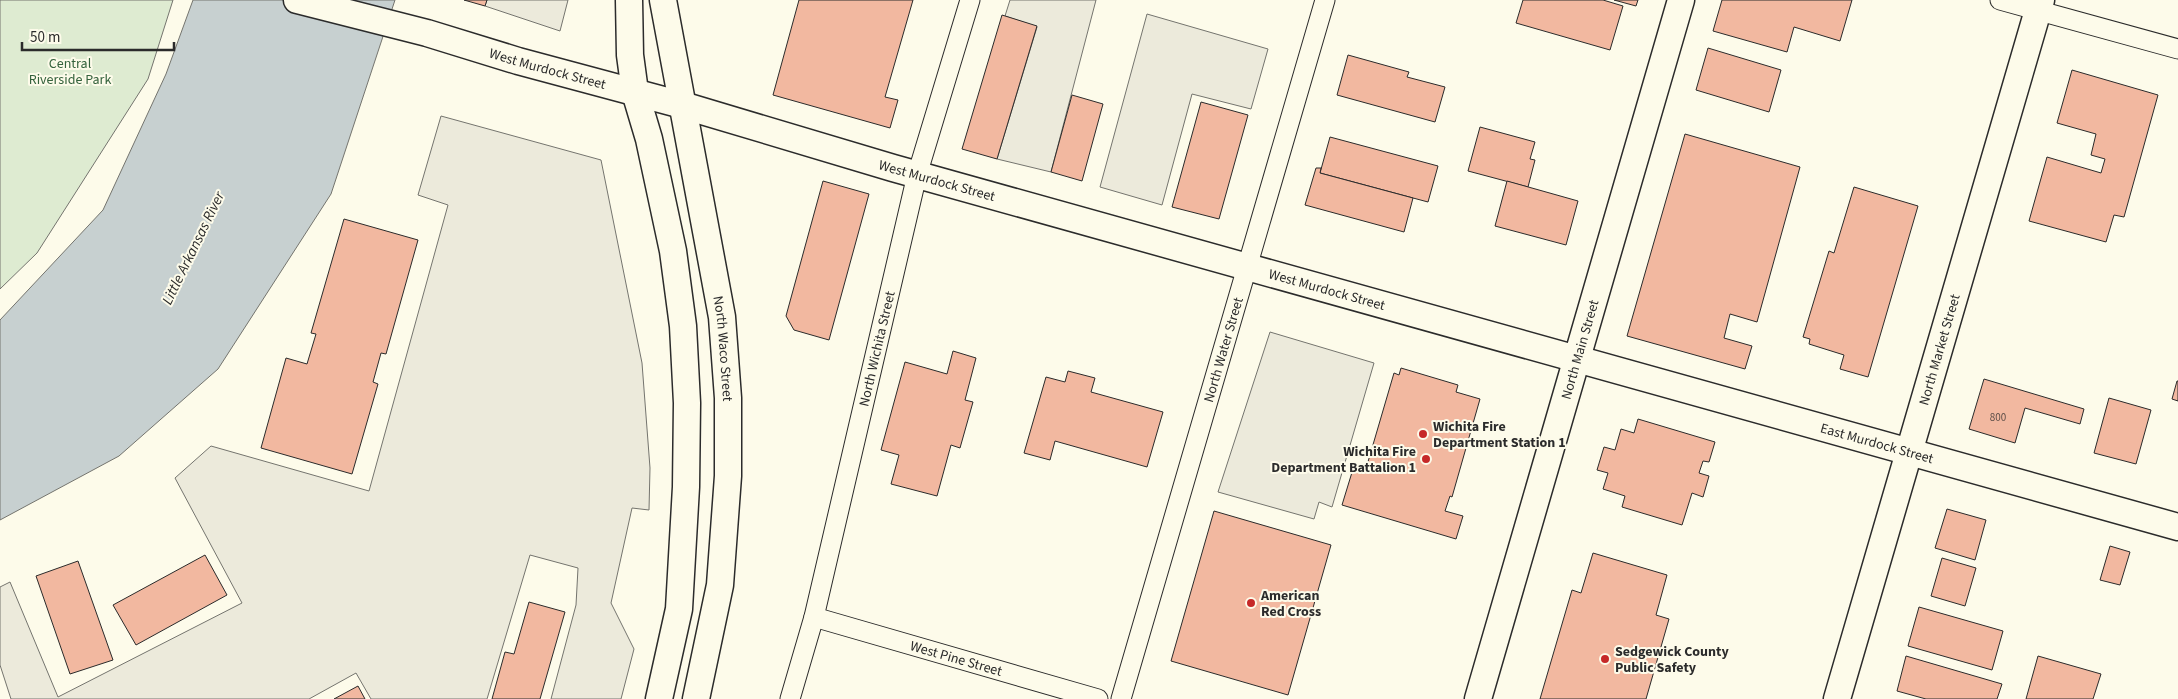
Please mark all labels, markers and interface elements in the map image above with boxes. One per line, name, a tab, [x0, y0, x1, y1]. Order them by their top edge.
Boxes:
scale bar	[22, 20, 175, 52]
text: 50 m	[30, 27, 60, 48]
street label: West Murdock Street	[487, 44, 608, 95]
park label: Central Riverside Park	[29, 54, 111, 90]
street label: West Murdock Street	[876, 155, 998, 207]
water label: Little Arkansas River	[157, 187, 230, 308]
street label: West Murdock Street	[1266, 264, 1388, 316]
street label: North Wichita Street	[854, 289, 901, 409]
street label: North Market Street	[1914, 292, 1966, 408]
street label: North Waco Street	[707, 294, 737, 402]
street label: North Water Street	[1199, 295, 1249, 405]
street label: North Main Street	[1557, 297, 1605, 402]
house number: 800	[1990, 410, 2006, 425]
place label: Wichita Fire Department Station 1	[1433, 417, 1566, 453]
street label: East Murdock Street	[1818, 419, 1936, 469]
marker: Wichita Fire Department Station 1	[1417, 428, 1429, 440]
place label: Wichita Fire Department Battalion 1	[1271, 442, 1416, 478]
marker: Wichita Fire Department Battalion 1	[1420, 453, 1432, 465]
place label: American Red Cross	[1260, 586, 1321, 622]
marker: American Red Cross	[1245, 597, 1257, 609]
street label: West Pine Street	[907, 636, 1005, 682]
place label: Sedgewick County Public Safety	[1615, 642, 1729, 678]
marker: Sedgewick County Public Safety	[1599, 653, 1611, 665]

